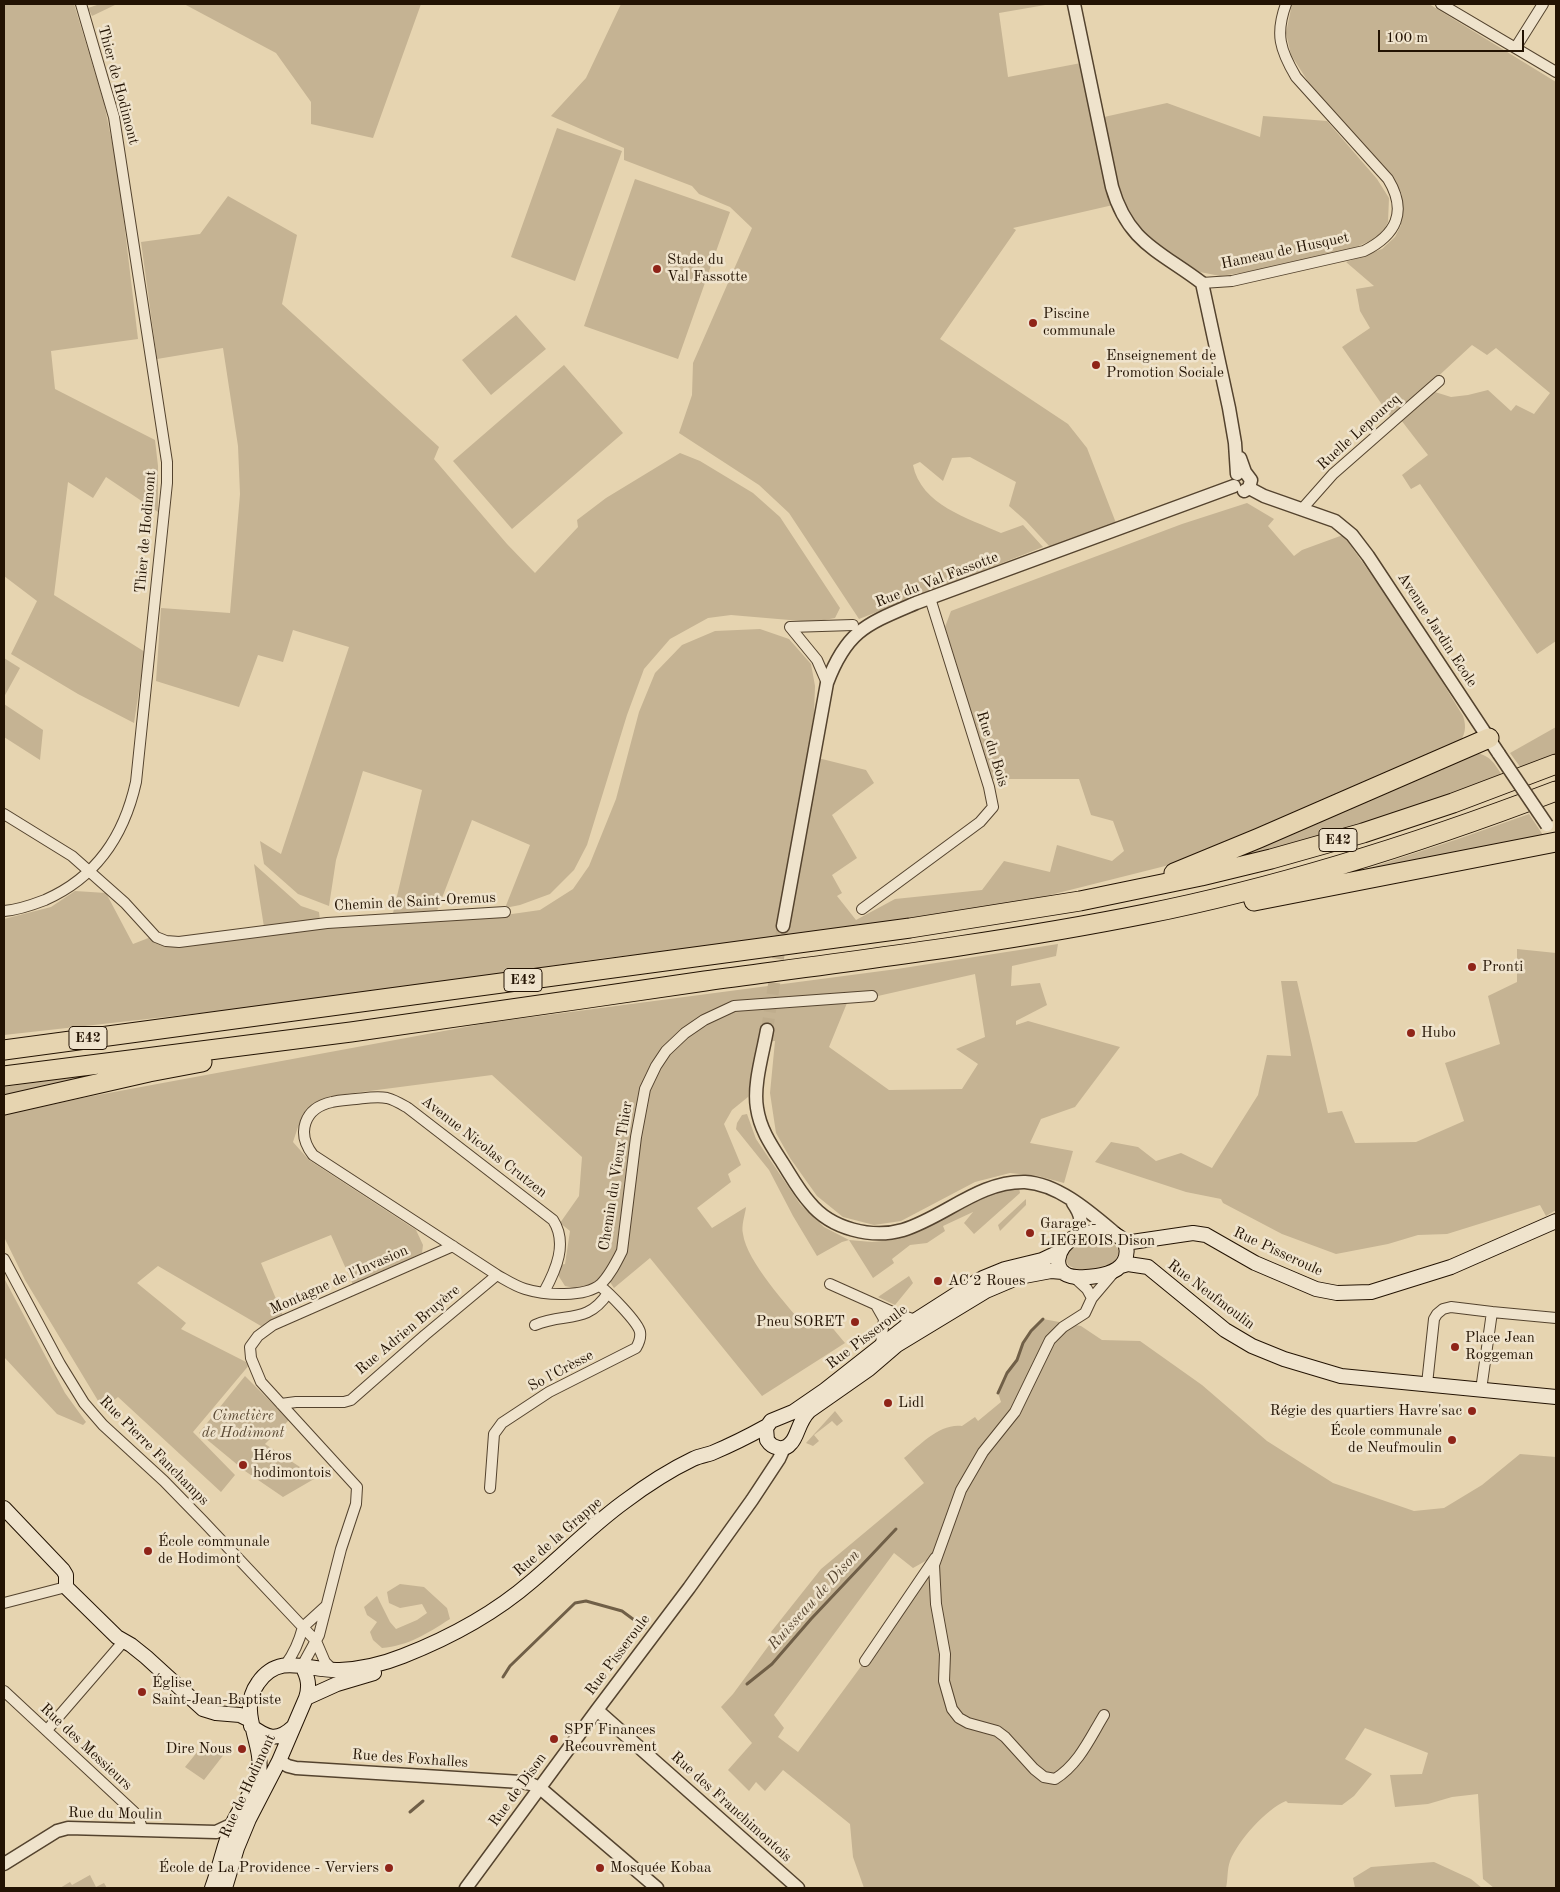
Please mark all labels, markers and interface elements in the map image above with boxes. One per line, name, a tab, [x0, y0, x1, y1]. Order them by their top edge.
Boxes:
scale bar	[1380, 20, 1526, 52]
street label: Thier de Hodimont	[93, 23, 143, 147]
text: 100 m	[1386, 31, 1428, 46]
street label: Hameau de Husquet	[1219, 229, 1351, 273]
place label: Stade du Val Fassotte	[667, 251, 747, 286]
marker: Stade du Val Fassotte	[651, 263, 663, 275]
place label: Piscine communale	[1043, 305, 1115, 340]
marker: Piscine communale	[1027, 317, 1039, 329]
place label: Enseignement de Promotion Sociale	[1106, 347, 1224, 382]
marker: Enseignement de Promotion Sociale	[1090, 359, 1102, 371]
street label: Ruelle Lepourcq	[1314, 390, 1404, 474]
street label: Thier de Hodimont	[132, 470, 160, 594]
street label: Rue du Val Fassotte	[873, 548, 1001, 612]
street label: Avenue Jardin Ecole	[1393, 569, 1481, 691]
street label: Rue du Bois	[972, 709, 1012, 789]
road number: E42	[1319, 828, 1357, 852]
street label: Chemin de Saint-Oremus	[334, 889, 496, 915]
place label: Pronti	[1482, 958, 1523, 976]
marker: Pronti	[1466, 961, 1478, 973]
road number: E42	[504, 968, 542, 992]
place label: Hubo	[1421, 1024, 1456, 1042]
road number: E42	[69, 1026, 107, 1050]
marker: Hubo	[1405, 1027, 1417, 1039]
street label: Avenue Nicolas Crutzen	[418, 1092, 550, 1202]
street label: Chemin du Vieux Thier	[595, 1100, 637, 1252]
place label: Garage - LIEGEOIS Dison	[1040, 1215, 1155, 1250]
street label: Rue Pisseroule	[1230, 1223, 1326, 1281]
marker: Garage - LIEGEOIS Dison	[1024, 1227, 1036, 1239]
street label: Montagne de l'Invasion	[267, 1241, 411, 1319]
street label: Rue Neufmoulin	[1164, 1256, 1258, 1334]
place label: AC 2 Roues	[948, 1272, 1025, 1290]
marker: AC 2 Roues	[932, 1275, 944, 1287]
street label: Rue Adrien Bruyère	[352, 1281, 464, 1379]
street label: Rue Pisseroule	[823, 1301, 911, 1373]
place label: Pneu SORET	[756, 1313, 845, 1331]
marker: Pneu SORET	[849, 1316, 861, 1328]
place label: Place Jean Roggeman	[1465, 1329, 1535, 1364]
marker: Place Jean Roggeman	[1449, 1341, 1461, 1353]
street label: So l'Crèsse	[525, 1346, 597, 1396]
street label: Rue Pierre Fanchamps	[96, 1393, 212, 1509]
place label: Lidl	[898, 1394, 924, 1412]
marker: Lidl	[882, 1397, 894, 1409]
place label: Régie des quartiers Havre'sac	[1270, 1402, 1462, 1420]
marker: Régie des quartiers Havre'sac	[1466, 1405, 1478, 1417]
park label: Cimetière de Hodimont	[202, 1407, 284, 1442]
place label: École communale de Neufmoulin	[1330, 1422, 1442, 1457]
marker: École communale de Neufmoulin	[1446, 1434, 1458, 1446]
place label: Héros hodimontois	[253, 1447, 331, 1482]
marker: Héros hodimontois	[237, 1459, 249, 1471]
street label: Rue de la Grappe	[510, 1494, 606, 1580]
place label: École communale de Hodimont	[158, 1533, 270, 1568]
marker: École communale de Hodimont	[142, 1545, 154, 1557]
water label: Ruisseau de Dison	[764, 1546, 864, 1654]
street label: Rue Pisseroule	[582, 1611, 654, 1699]
place label: Église Saint-Jean-Baptiste	[152, 1674, 281, 1709]
marker: Église Saint-Jean-Baptiste	[136, 1686, 148, 1698]
street label: Rue des Messieurs	[36, 1700, 136, 1794]
place label: SPF Finances Recouvrement	[564, 1721, 657, 1756]
street label: Rue de Hodimont	[216, 1731, 280, 1841]
marker: SPF Finances Recouvrement	[548, 1733, 560, 1745]
place label: Dire Nous	[165, 1740, 232, 1758]
marker: Dire Nous	[236, 1743, 248, 1755]
street label: Rue des Foxhalles	[351, 1746, 469, 1772]
street label: Rue des Franchimontois	[667, 1748, 795, 1866]
street label: Rue de Dison	[485, 1750, 551, 1830]
street label: Rue du Moulin	[68, 1804, 162, 1824]
place label: École de La Providence - Verviers	[159, 1859, 379, 1877]
place label: Mosquée Kobaa	[610, 1859, 711, 1877]
marker: École de La Providence - Verviers	[383, 1862, 395, 1874]
marker: Mosquée Kobaa	[594, 1862, 606, 1874]

